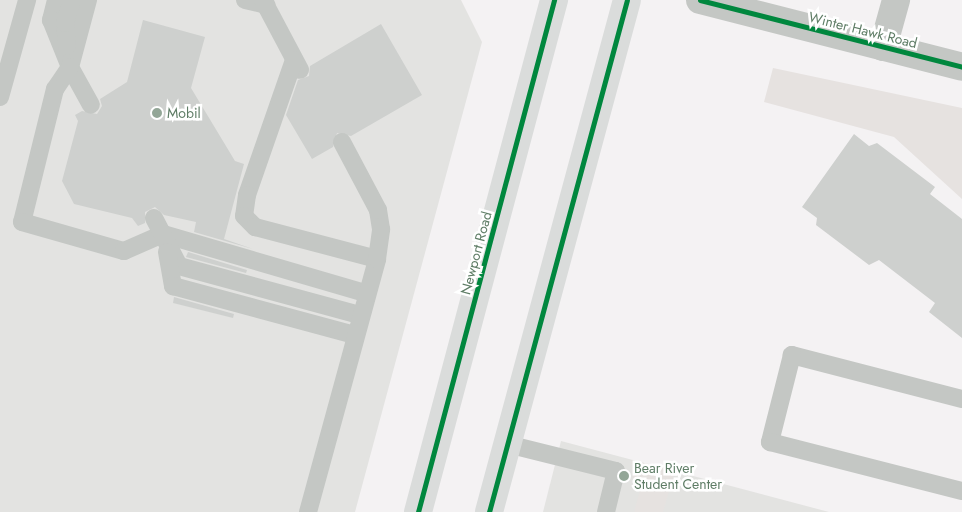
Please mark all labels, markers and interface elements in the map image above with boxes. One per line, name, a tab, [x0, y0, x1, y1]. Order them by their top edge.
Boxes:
street label: Winter Hawk Road	[807, 8, 919, 52]
place label: Mobil	[167, 105, 201, 121]
marker: Mobil	[151, 107, 163, 119]
street label: Newport Road	[457, 210, 495, 296]
place label: Bear River Student Center	[634, 460, 722, 492]
marker: Bear River Student Center	[618, 470, 630, 482]

